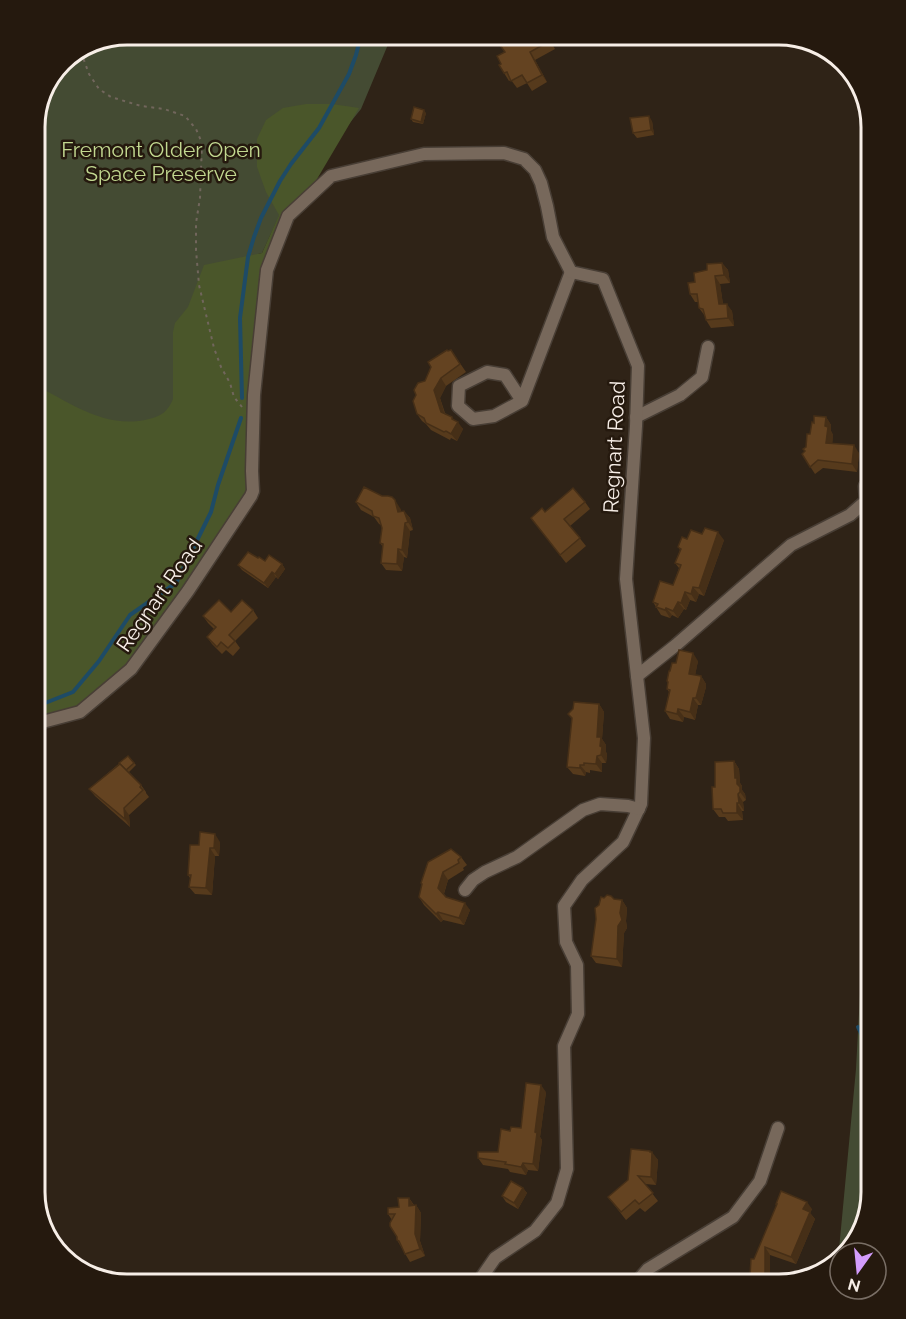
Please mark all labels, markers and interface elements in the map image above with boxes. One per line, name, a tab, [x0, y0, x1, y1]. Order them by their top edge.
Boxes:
park label: Fremont Older Open Space Preserve	[61, 137, 261, 186]
street label: Regnart Road	[598, 380, 630, 514]
street label: Regnart Road	[111, 534, 207, 656]
north arrow	[828, 1241, 888, 1301]
text: N	[846, 1274, 863, 1296]

